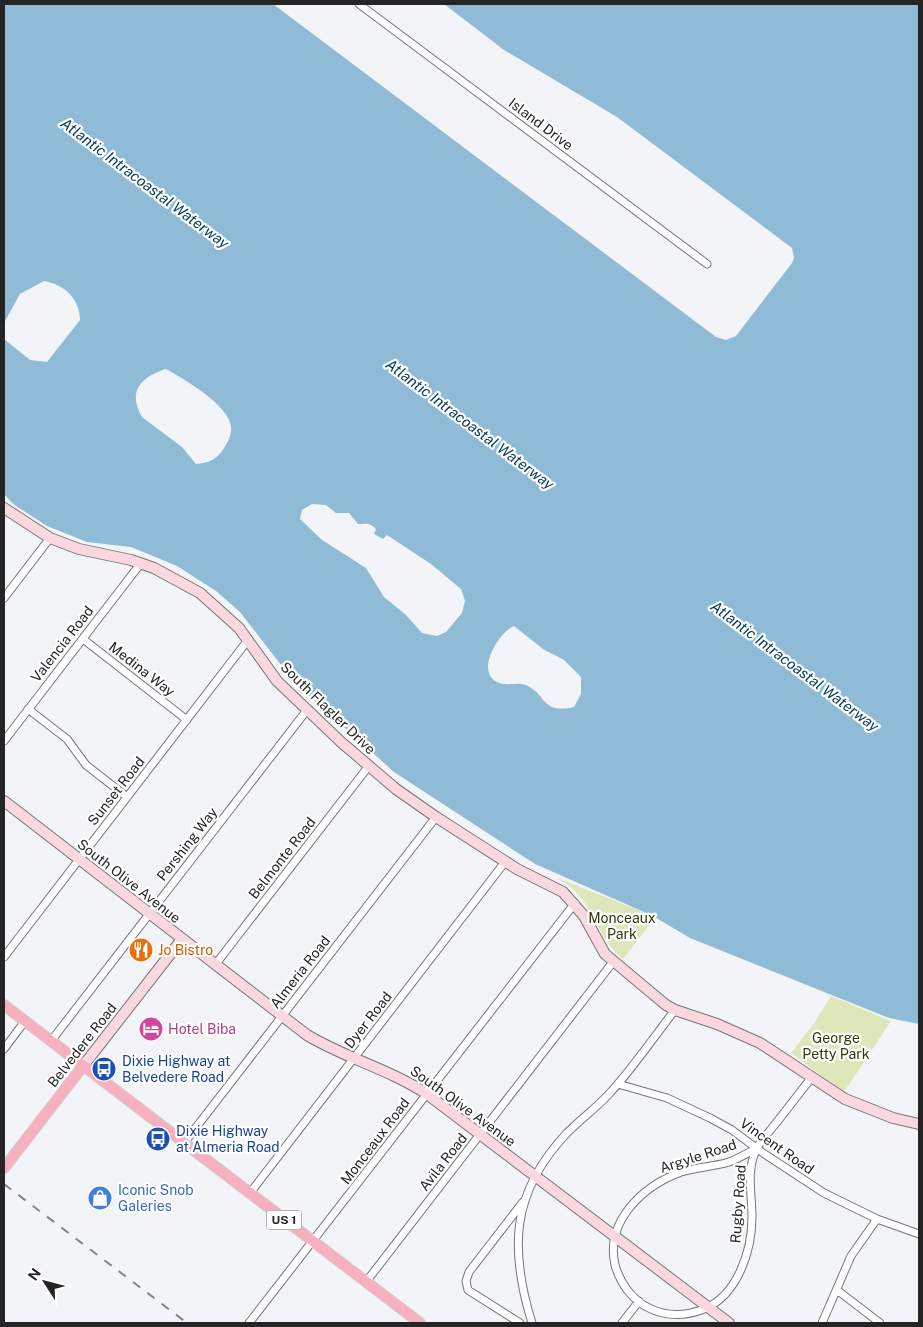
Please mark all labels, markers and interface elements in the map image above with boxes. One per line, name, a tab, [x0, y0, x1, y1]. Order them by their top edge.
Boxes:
street label: Island Drive	[506, 95, 576, 153]
water label: Atlantic Intracoastal Waterway	[58, 114, 233, 252]
water label: Atlantic Intracoastal Waterway	[383, 355, 558, 493]
water label: Atlantic Intracoastal Waterway	[708, 597, 883, 735]
street label: Valencia Road	[27, 603, 97, 685]
street label: Medina Way	[106, 638, 178, 700]
street label: South Flagler Drive	[277, 659, 379, 757]
street label: Sunset Road	[84, 754, 148, 828]
street label: Pershing Way	[153, 804, 221, 884]
street label: Belmonte Road	[245, 814, 319, 902]
street label: South Olive Avenue	[74, 836, 184, 926]
park label: Monceaux Park	[588, 910, 656, 942]
street label: Almeria Road	[267, 933, 333, 1011]
restaurant icon: Jo Bistro	[128, 937, 154, 963]
place label: Jo Bistro	[158, 942, 213, 958]
street label: Dyer Road	[341, 989, 395, 1051]
street label: Belvedere Road	[44, 1000, 120, 1090]
hotel icon: Hotel Biba	[138, 1016, 164, 1042]
place label: Hotel Biba	[168, 1021, 236, 1037]
park label: George Petty Park	[802, 1030, 870, 1062]
place label: Dixie Highway at Belvedere Road	[122, 1053, 231, 1085]
bus stop icon: Dixie Highway at Belvedere Road	[91, 1056, 117, 1082]
street label: South Olive Avenue	[407, 1062, 519, 1150]
street label: Monceaux Road	[337, 1095, 413, 1187]
street label: Vincent Road	[737, 1115, 817, 1177]
place label: Dixie Highway at Almeria Road	[176, 1123, 280, 1155]
bus stop icon: Dixie Highway at Almeria Road	[145, 1126, 171, 1152]
street label: Avila Road	[416, 1130, 470, 1194]
street label: Argyle Road	[658, 1136, 738, 1176]
street label: Rugby Road	[727, 1164, 749, 1244]
place label: Iconic Snob Galeries	[118, 1182, 194, 1214]
shop icon: Iconic Snob Galeries	[87, 1185, 113, 1211]
road number: US 1	[266, 1210, 302, 1230]
north arrow	[20, 1257, 70, 1307]
text: N	[25, 1265, 44, 1283]

